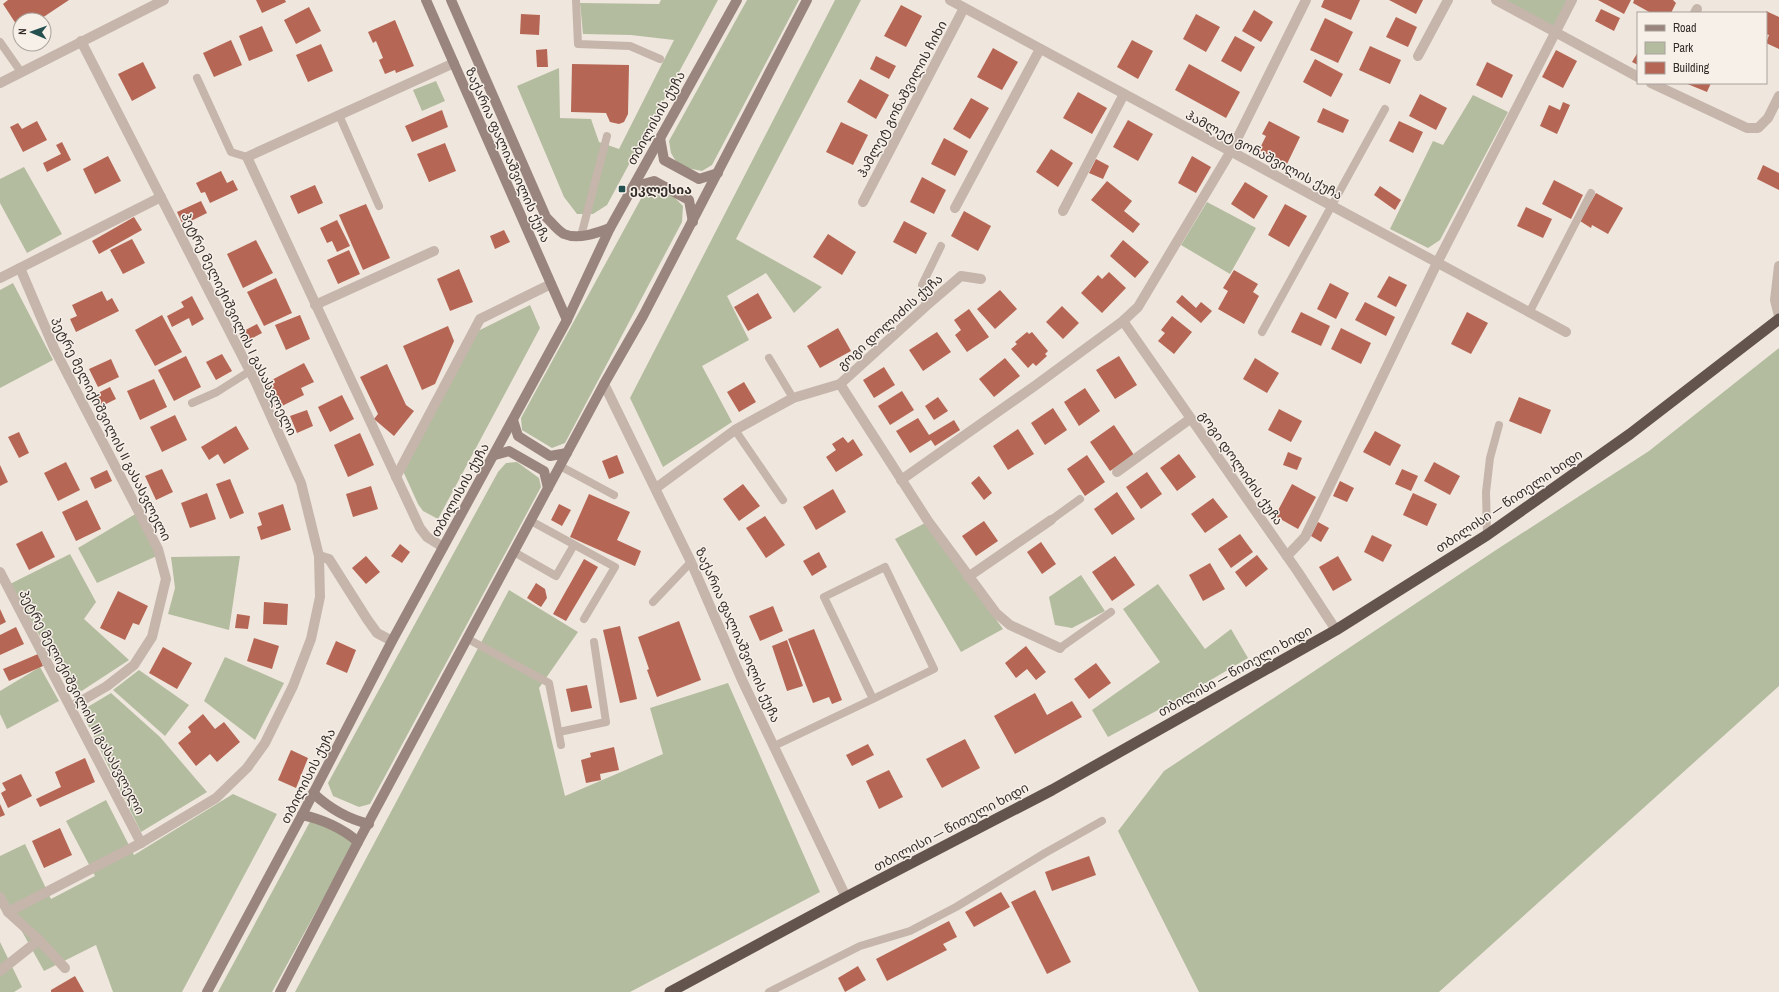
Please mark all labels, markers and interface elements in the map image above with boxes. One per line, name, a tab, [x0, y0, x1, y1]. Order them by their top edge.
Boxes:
north arrow	[12, 12, 52, 52]
legend	[1637, 12, 1767, 84]
street label: ჰამლეტ გონაშვილის ჩიხი	[853, 18, 951, 180]
text: Road	[1673, 20, 1697, 36]
text: N	[15, 28, 29, 35]
text: Park	[1673, 40, 1693, 56]
text: Building	[1673, 60, 1710, 76]
street label: ზაქარია ფალიაშვილის ქუჩა	[462, 65, 554, 245]
street label: თბილისის ქუჩა	[623, 68, 689, 168]
street label: ჰამლეტ გონაშვილის ქუჩა	[1183, 106, 1345, 204]
place label: ეკლესია	[630, 181, 692, 198]
marker: ეკლესია	[617, 184, 627, 194]
street label: პეტრე მელიქიშვილის I გასასვლელი	[177, 210, 301, 438]
street label: გოგი დოლიძის ქუჩა	[834, 270, 946, 374]
street label: პეტრე მელიქიშვილის II გასასვლელი	[47, 314, 175, 544]
street label: გოგი დოლიძის ქუჩა	[1195, 408, 1287, 528]
street label: თბილისის ქუჩა	[427, 440, 493, 540]
street label: თბილისი — წითელი ხიდი	[1432, 445, 1586, 557]
street label: ზაქარია ფალიაშვილის ქუჩა	[692, 545, 784, 725]
street label: პეტრე მელიქიშვილის III გასასვლელი	[15, 587, 149, 817]
street label: თბილისი — წითელი ხიდი	[1155, 622, 1315, 720]
street label: თბილისის ქუჩა	[277, 725, 339, 827]
street label: თბილისი — წითელი ხიდი	[870, 779, 1032, 875]

